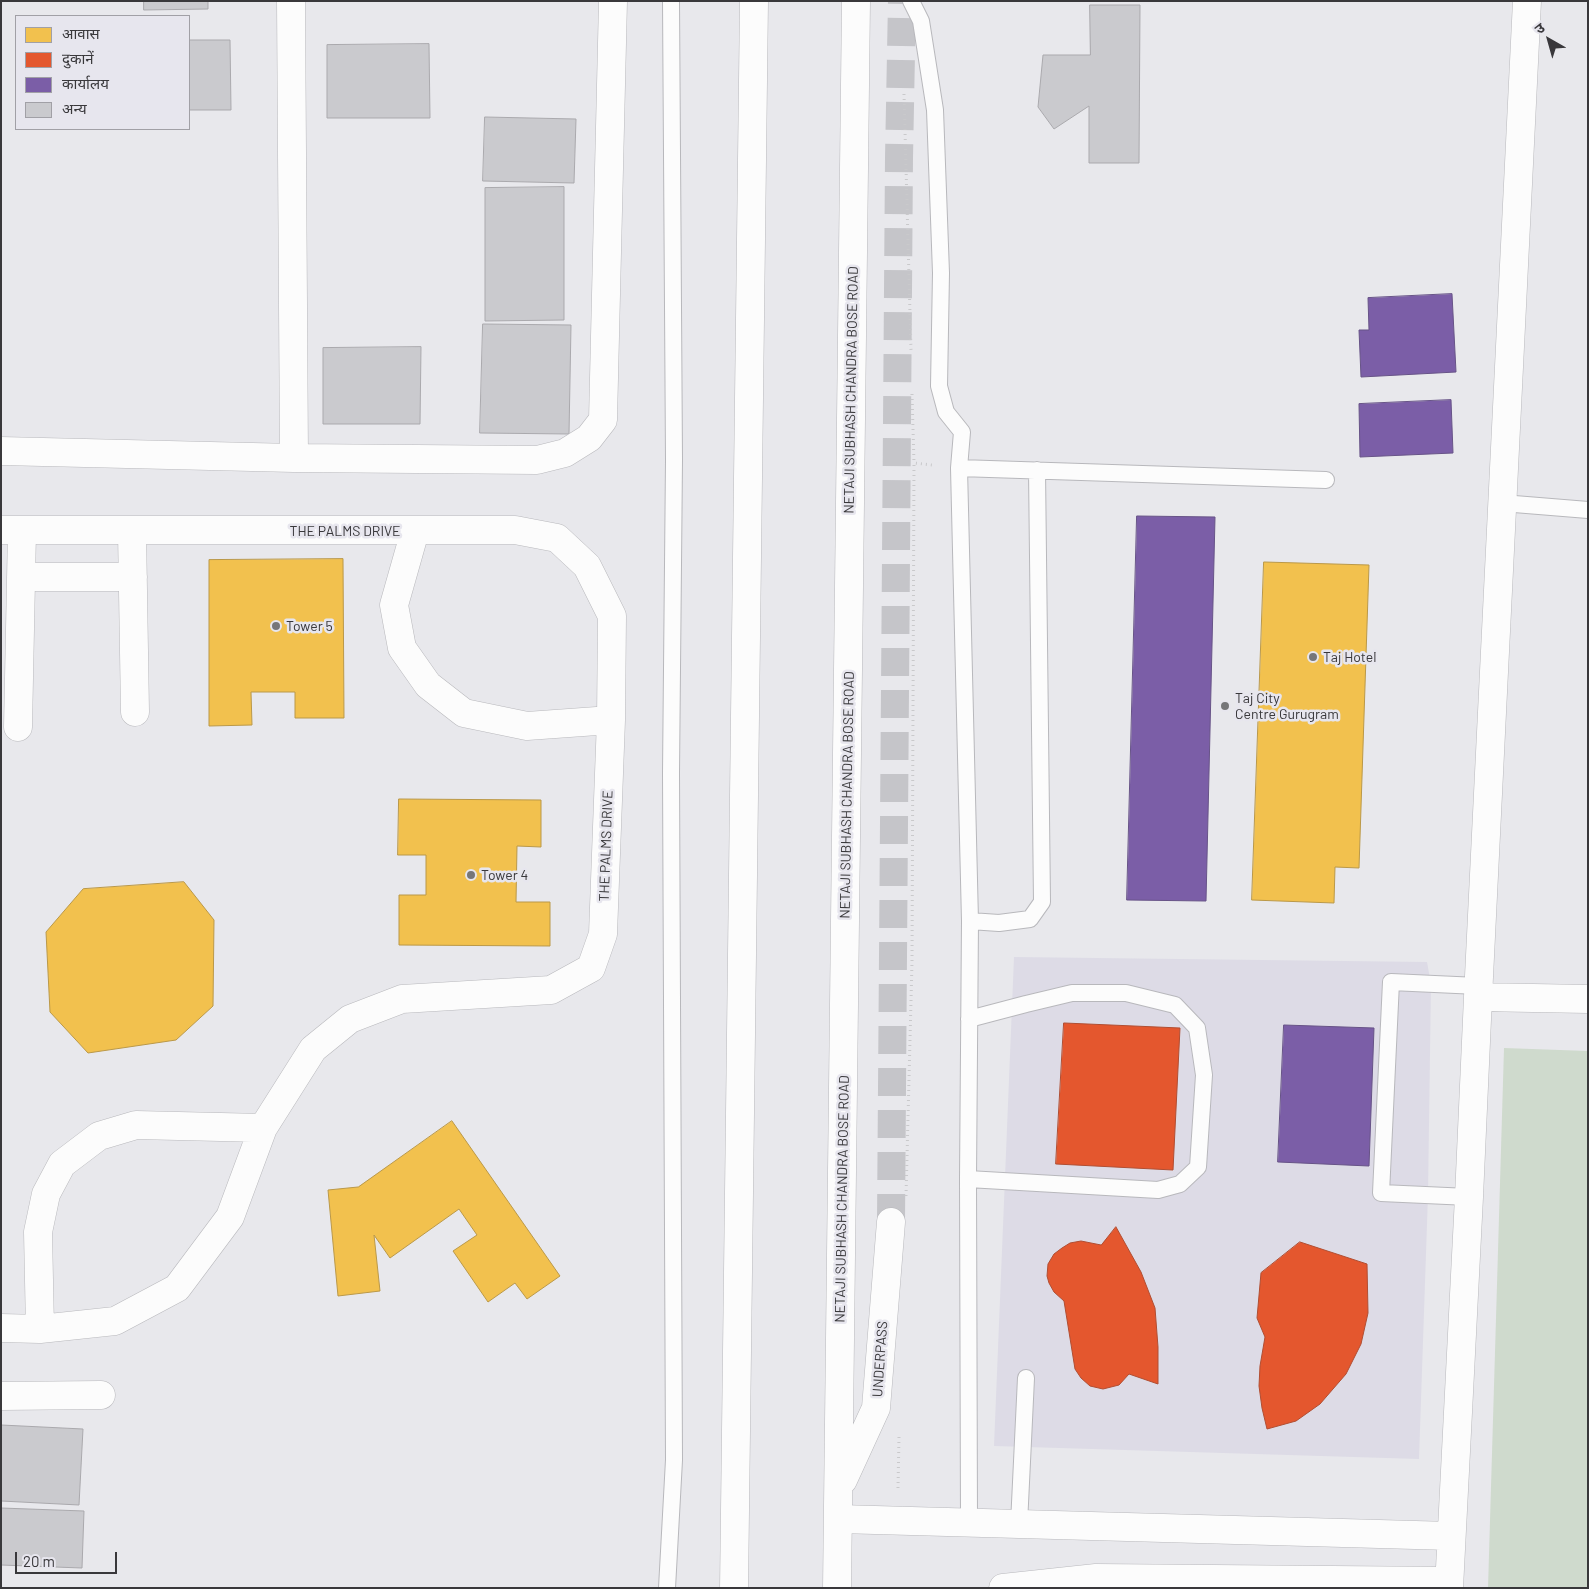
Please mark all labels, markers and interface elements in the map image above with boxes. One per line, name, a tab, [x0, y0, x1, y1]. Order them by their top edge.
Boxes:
legend	[15, 15, 190, 130]
north arrow	[1524, 15, 1574, 65]
text: उ	[1531, 19, 1548, 37]
text: आवास	[62, 24, 100, 42]
text: दुकानें	[62, 49, 94, 67]
text: कार्यालय	[62, 74, 109, 92]
text: अन्य	[62, 99, 87, 117]
street label: NETAJI SUBHASH CHANDRA BOSE ROAD	[840, 266, 862, 514]
street label: THE PALMS DRIVE	[289, 523, 401, 539]
place label: Tower 5	[286, 618, 333, 634]
marker: Tower 5	[270, 620, 282, 632]
place label: Taj Hotel	[1323, 649, 1376, 665]
marker: Taj Hotel	[1307, 651, 1319, 663]
street label: NETAJI SUBHASH CHANDRA BOSE ROAD	[836, 671, 858, 919]
place label: Taj City Centre Gurugram	[1235, 690, 1339, 722]
marker: Taj City Centre Gurugram	[1219, 700, 1231, 712]
street label: THE PALMS DRIVE	[596, 790, 616, 902]
place label: Tower 4	[481, 867, 528, 883]
marker: Tower 4	[465, 869, 477, 881]
street label: NETAJI SUBHASH CHANDRA BOSE ROAD	[831, 1075, 853, 1323]
street label: UNDERPASS	[869, 1320, 891, 1398]
scale bar	[18, 1542, 120, 1574]
text: 20 m	[23, 1552, 55, 1570]

